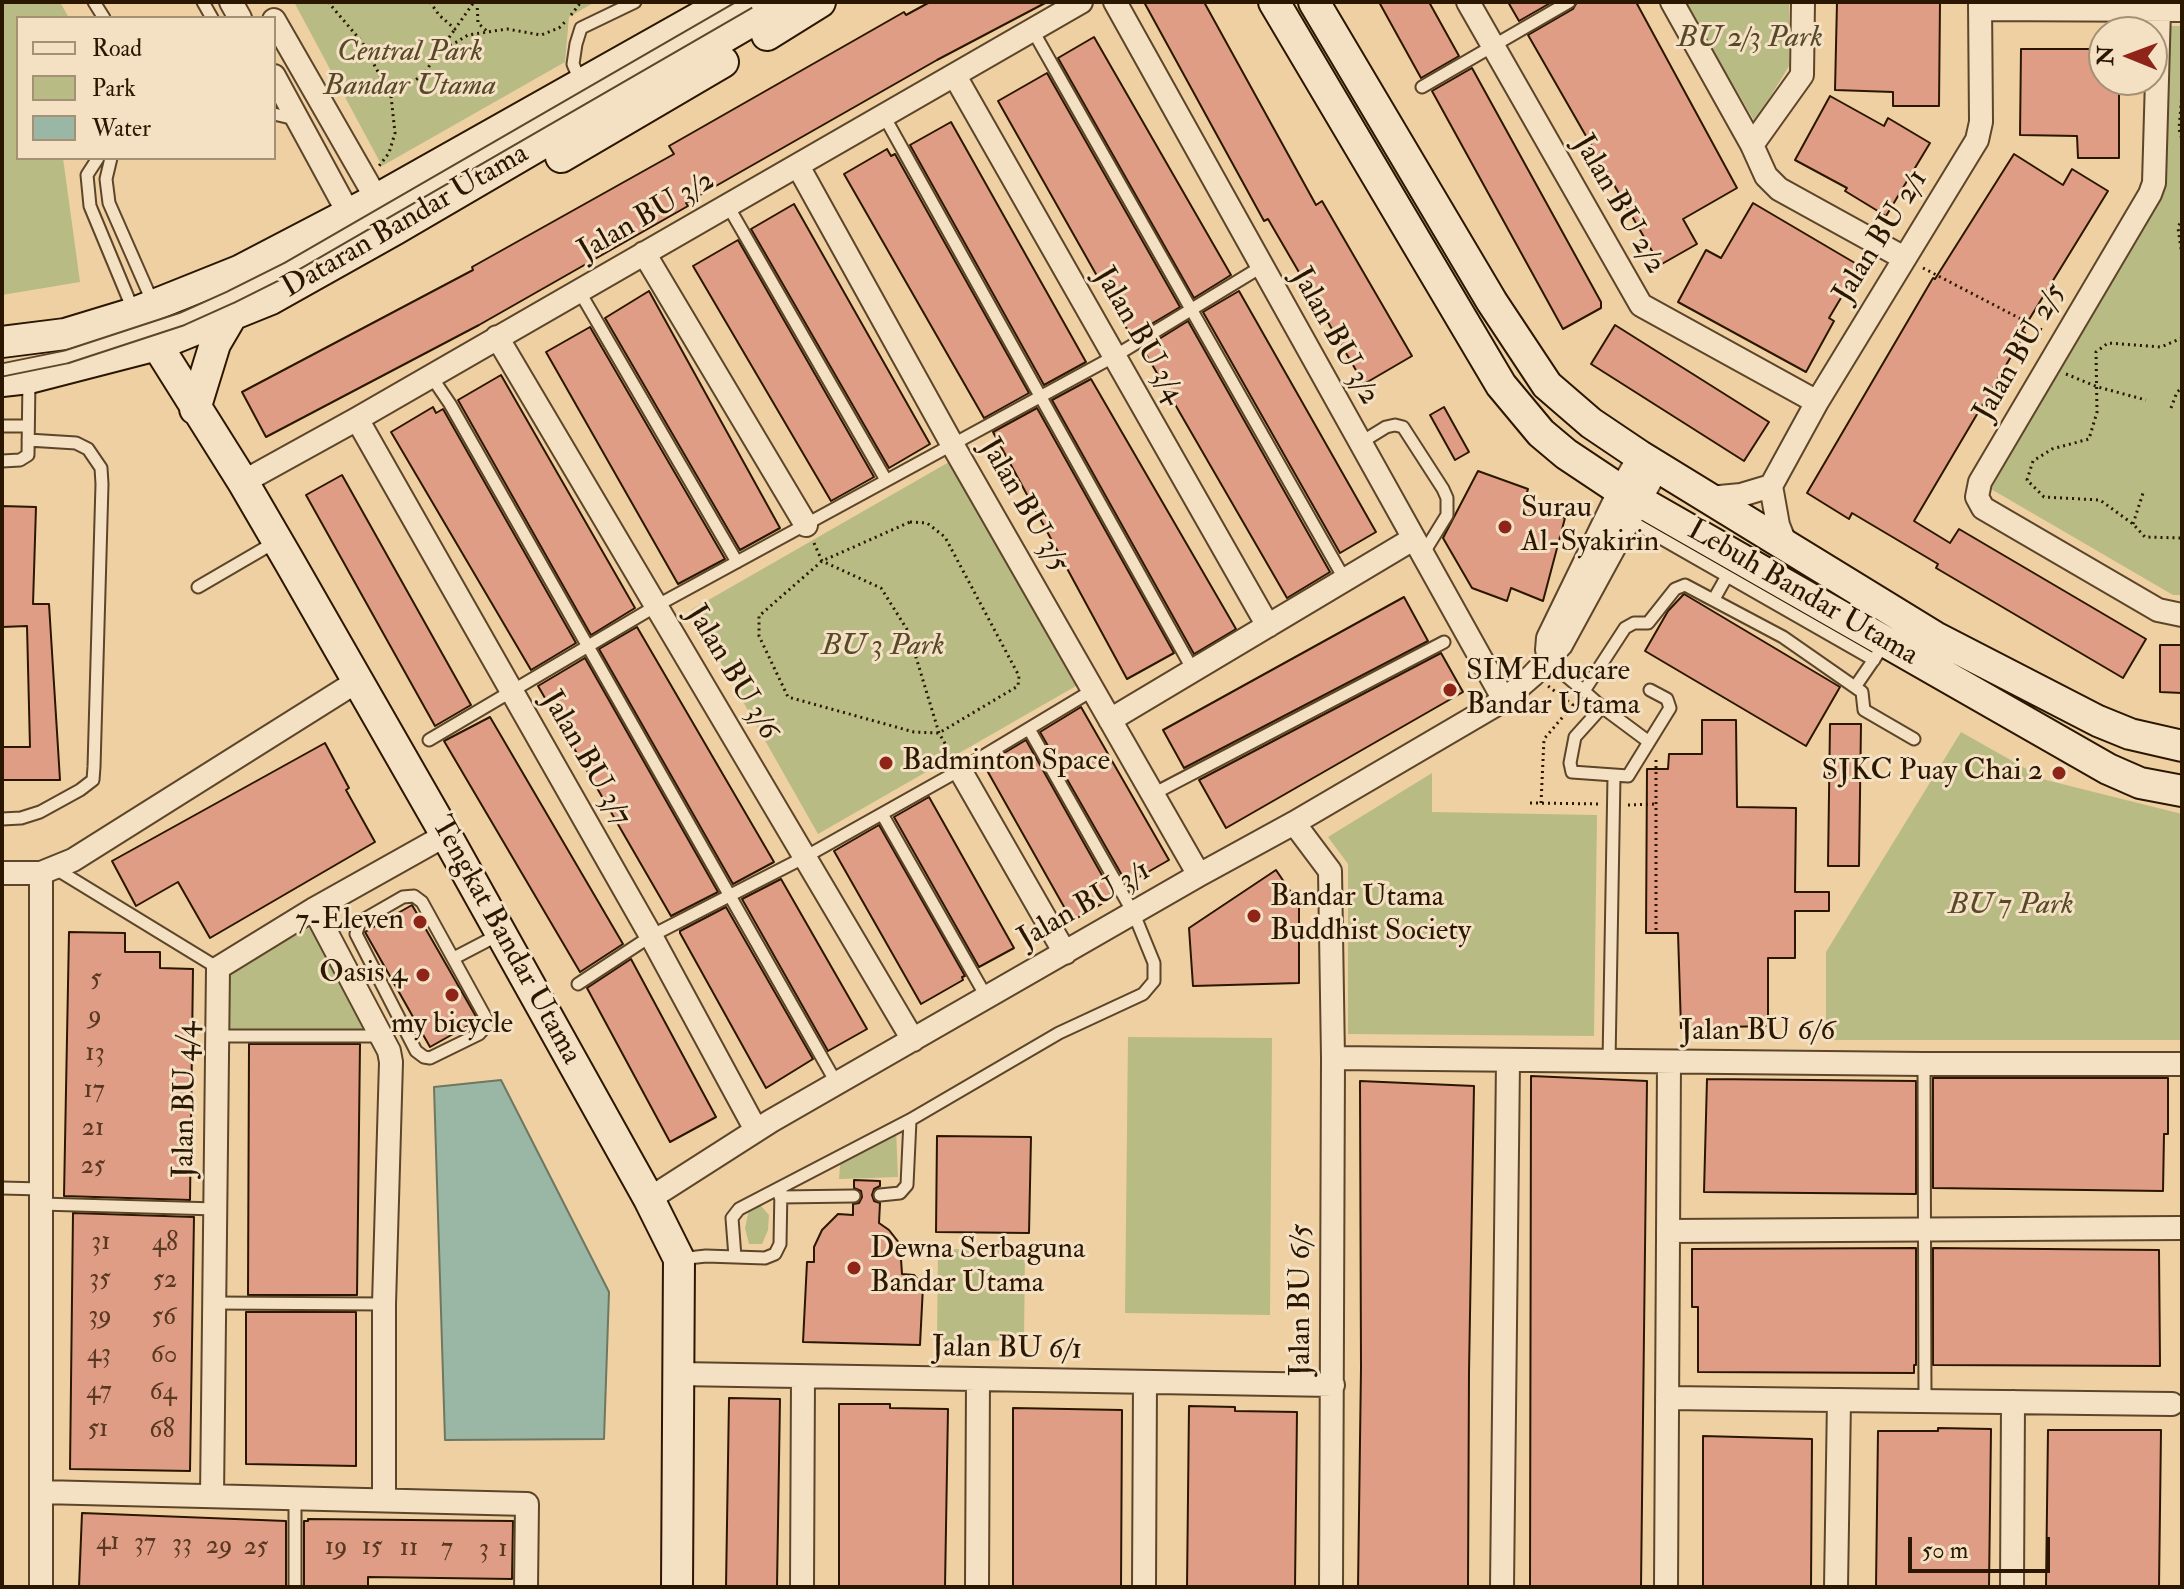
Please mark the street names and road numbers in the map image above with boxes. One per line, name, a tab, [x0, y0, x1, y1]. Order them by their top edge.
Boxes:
street label: Jalan BU 2/2	[1564, 129, 1672, 281]
street label: Dataran Bandar Utama	[277, 137, 535, 307]
street label: Jalan BU 3/2	[573, 164, 721, 270]
street label: Jalan BU 2/1	[1827, 164, 1937, 310]
street label: Jalan BU 3/4	[1085, 262, 1191, 410]
street label: Jalan BU 3/2	[1282, 262, 1386, 412]
street label: Jalan BU 2/5	[1967, 278, 2075, 428]
street label: Jalan BU 3/5	[970, 432, 1076, 580]
street label: Lebuh Bandar Utama	[1680, 513, 1924, 675]
street label: Jalan BU 3/6	[677, 599, 785, 747]
street label: Jalan BU 3/7	[532, 685, 638, 833]
street label: Tengkat Bandar Utama	[422, 811, 588, 1071]
street label: Jalan BU 3/1	[1013, 854, 1157, 958]
street label: Jalan BU 6/6	[1681, 1015, 1835, 1051]
street label: Jalan BU 4/4	[168, 1021, 206, 1179]
street label: Jalan BU 6/5	[1285, 1224, 1321, 1376]
street label: Jalan BU 6/1	[932, 1331, 1082, 1369]

